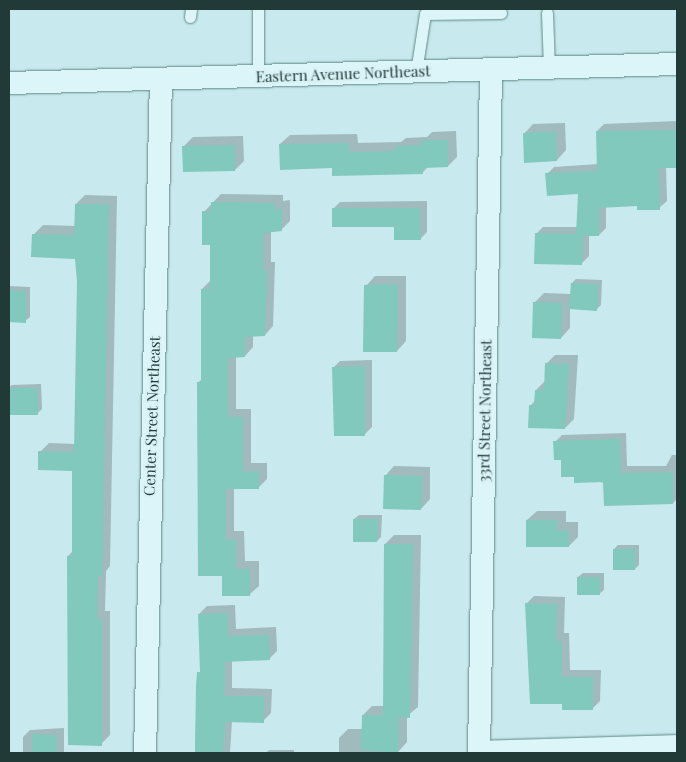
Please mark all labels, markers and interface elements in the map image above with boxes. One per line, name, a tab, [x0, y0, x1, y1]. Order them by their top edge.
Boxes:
street label: Eastern Avenue Northeast	[255, 62, 431, 86]
street label: Center Street Northeast	[140, 335, 164, 497]
street label: 33rd Street Northeast	[475, 339, 495, 483]

